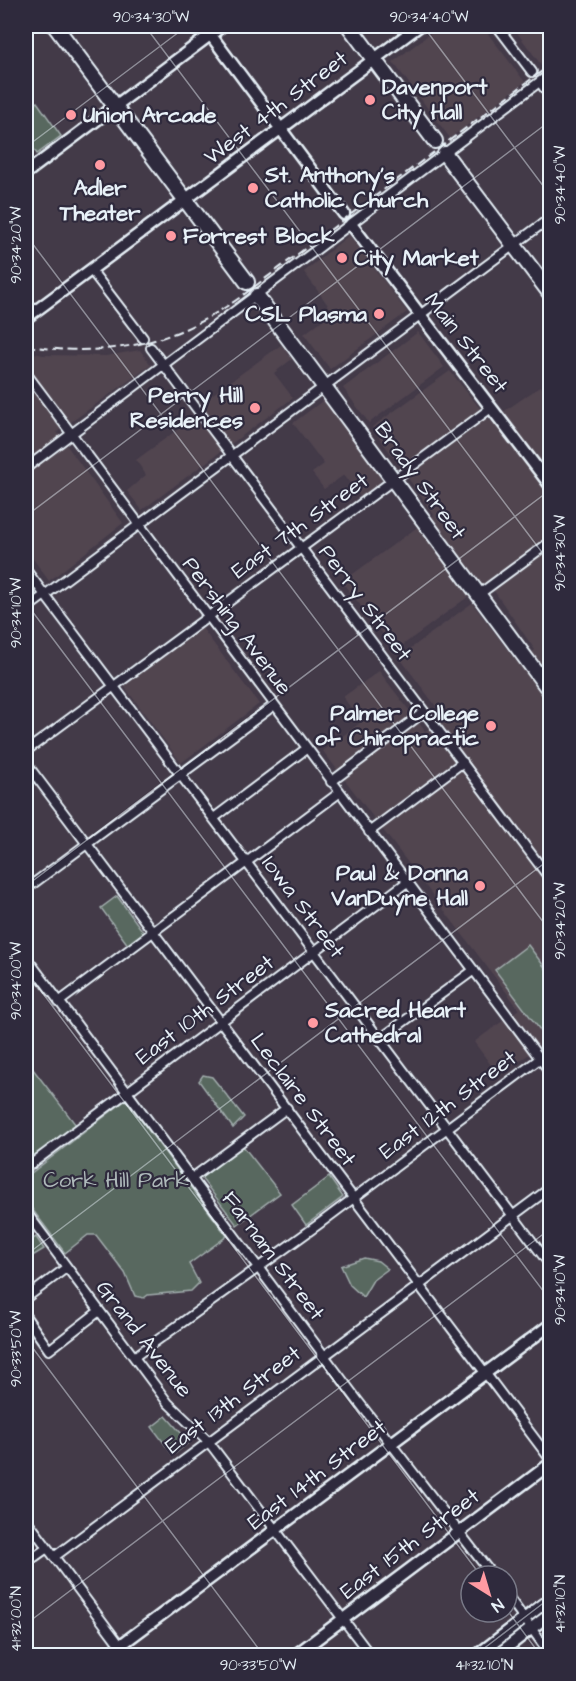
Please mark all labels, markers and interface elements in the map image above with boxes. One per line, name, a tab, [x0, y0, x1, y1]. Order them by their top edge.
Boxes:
text: 90°34'30"W	[113, 7, 189, 28]
text: 90°34'40"W	[390, 7, 468, 28]
street label: West 4th Street	[198, 44, 354, 172]
place label: Davenport City Hall	[382, 72, 489, 130]
marker: Davenport City Hall	[363, 93, 377, 107]
place label: Union Arcade	[83, 100, 216, 131]
marker: Union Arcade	[64, 108, 78, 122]
text: 90°34'40"W	[550, 146, 571, 224]
marker: Adler Theater	[93, 158, 107, 172]
place label: St. Anthony's Catholic Church	[264, 160, 429, 216]
place label: Adler Theater	[59, 173, 141, 229]
marker: St. Anthony's Catholic Church	[246, 181, 260, 195]
text: 90°34'20"W	[6, 206, 27, 284]
place label: Forrest Block	[183, 221, 335, 252]
marker: Forrest Block	[164, 229, 178, 243]
place label: City Market	[354, 243, 480, 276]
marker: City Market	[335, 251, 349, 265]
street label: Main Street	[417, 286, 515, 400]
place label: CSL Plasma	[245, 299, 368, 330]
marker: CSL Plasma	[372, 307, 386, 321]
place label: Perry Hill Residences	[130, 380, 244, 436]
marker: Perry Hill Residences	[248, 401, 262, 415]
street label: Brady Street	[366, 416, 473, 547]
street label: East 7th Street	[225, 466, 375, 586]
text: 90°34'30"W	[550, 515, 571, 591]
street label: Perry Street	[310, 538, 419, 669]
street label: Pershing Avenue	[174, 550, 299, 702]
text: 90°34'10"W	[6, 578, 27, 648]
place label: Palmer College of Chiropractic	[315, 698, 479, 754]
marker: Palmer College of Chiropractic	[484, 719, 498, 733]
street label: Iowa Street	[254, 849, 352, 965]
place label: Paul & Donna VanDuyne Hall	[330, 858, 469, 916]
marker: Paul & Donna VanDuyne Hall	[473, 879, 487, 893]
text: 90°34'20"W	[550, 882, 571, 960]
text: 90°34'00"W	[6, 942, 27, 1020]
street label: East 10th Street	[129, 948, 281, 1072]
place label: Sacred Heart Cathedral	[324, 995, 467, 1051]
marker: Sacred Heart Cathedral	[306, 1016, 320, 1030]
street label: Leclaire Street	[243, 1027, 364, 1173]
street label: East 12th Street	[373, 1043, 523, 1167]
park label: Cork Hill Park	[43, 1165, 189, 1196]
street label: Farnam Street	[214, 1185, 332, 1327]
text: 90°34'10"W	[550, 1255, 571, 1325]
street label: Grand Avenue	[88, 1274, 200, 1404]
text: 90°33'50"W	[6, 1311, 27, 1387]
street label: East 13th Street	[158, 1338, 308, 1462]
street label: East 14th Street	[241, 1412, 393, 1538]
street label: East 15th Street	[334, 1481, 486, 1607]
north arrow	[459, 1564, 519, 1624]
text: 41°32'10"N	[550, 1575, 571, 1633]
text: 41°32'00"N	[6, 1586, 27, 1652]
text: N	[487, 1593, 508, 1617]
text: 90°33'50"W	[220, 1655, 296, 1676]
text: 41°32'10"N	[455, 1655, 513, 1676]

